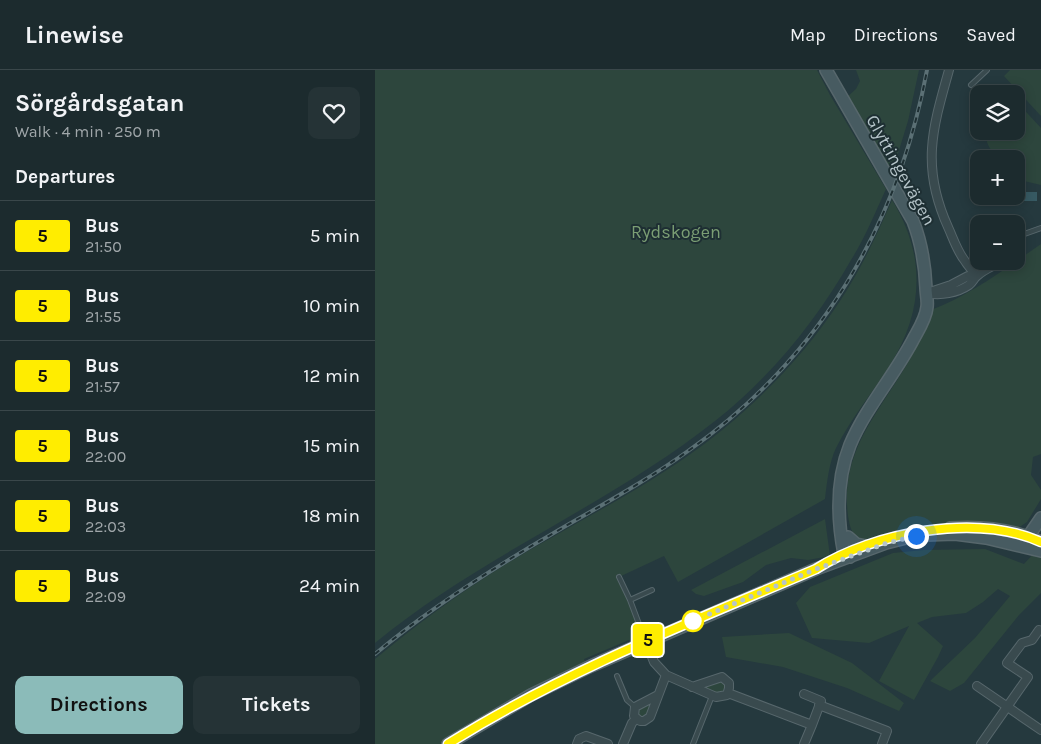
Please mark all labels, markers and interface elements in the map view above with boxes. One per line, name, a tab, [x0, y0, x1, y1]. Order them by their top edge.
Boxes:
text: Linewise	[25, 21, 124, 49]
text: Map	[790, 24, 826, 46]
text: Directions	[854, 24, 938, 46]
text: Saved	[966, 24, 1016, 46]
map controls	[970, 85, 1025, 270]
button: layers	[970, 85, 1025, 140]
button: heart	[308, 87, 360, 139]
text: Sörgårdsgatan	[15, 89, 184, 117]
street label: Glyttingevägen	[861, 111, 941, 229]
text: Walk · 4 min · 250 m	[15, 122, 161, 141]
button: +	[970, 150, 1025, 205]
text: Departures	[15, 166, 115, 188]
text: Bus	[85, 215, 119, 237]
button: −	[970, 215, 1025, 270]
park label: Rydskogen	[631, 221, 721, 243]
text: 5	[37, 225, 48, 247]
text: 5 min	[310, 225, 360, 247]
text: 21:50	[85, 237, 122, 256]
text: Bus	[85, 285, 119, 307]
text: 5	[37, 295, 48, 317]
text: 10 min	[303, 295, 360, 317]
text: 21:55	[85, 307, 121, 326]
text: Bus	[85, 355, 119, 377]
text: 5	[37, 365, 48, 387]
text: 12 min	[303, 365, 360, 387]
text: 21:57	[85, 377, 120, 396]
text: Bus	[85, 425, 119, 447]
text: 5	[37, 435, 48, 457]
text: 15 min	[304, 435, 360, 457]
text: 22:00	[85, 447, 126, 466]
text: Bus	[85, 495, 119, 517]
text: 5	[37, 505, 48, 527]
text: 18 min	[303, 505, 360, 527]
text: 22:03	[85, 517, 126, 536]
your location	[904, 524, 929, 549]
text: Bus	[85, 565, 119, 587]
text: 5	[37, 575, 48, 597]
text: 24 min	[299, 575, 360, 597]
text: 22:09	[85, 587, 126, 606]
unlabelled marker	[682, 610, 704, 632]
line badge: 5	[632, 624, 664, 656]
text: 5	[643, 629, 653, 651]
button: Directions	[15, 676, 183, 734]
button: Tickets	[193, 676, 360, 734]

